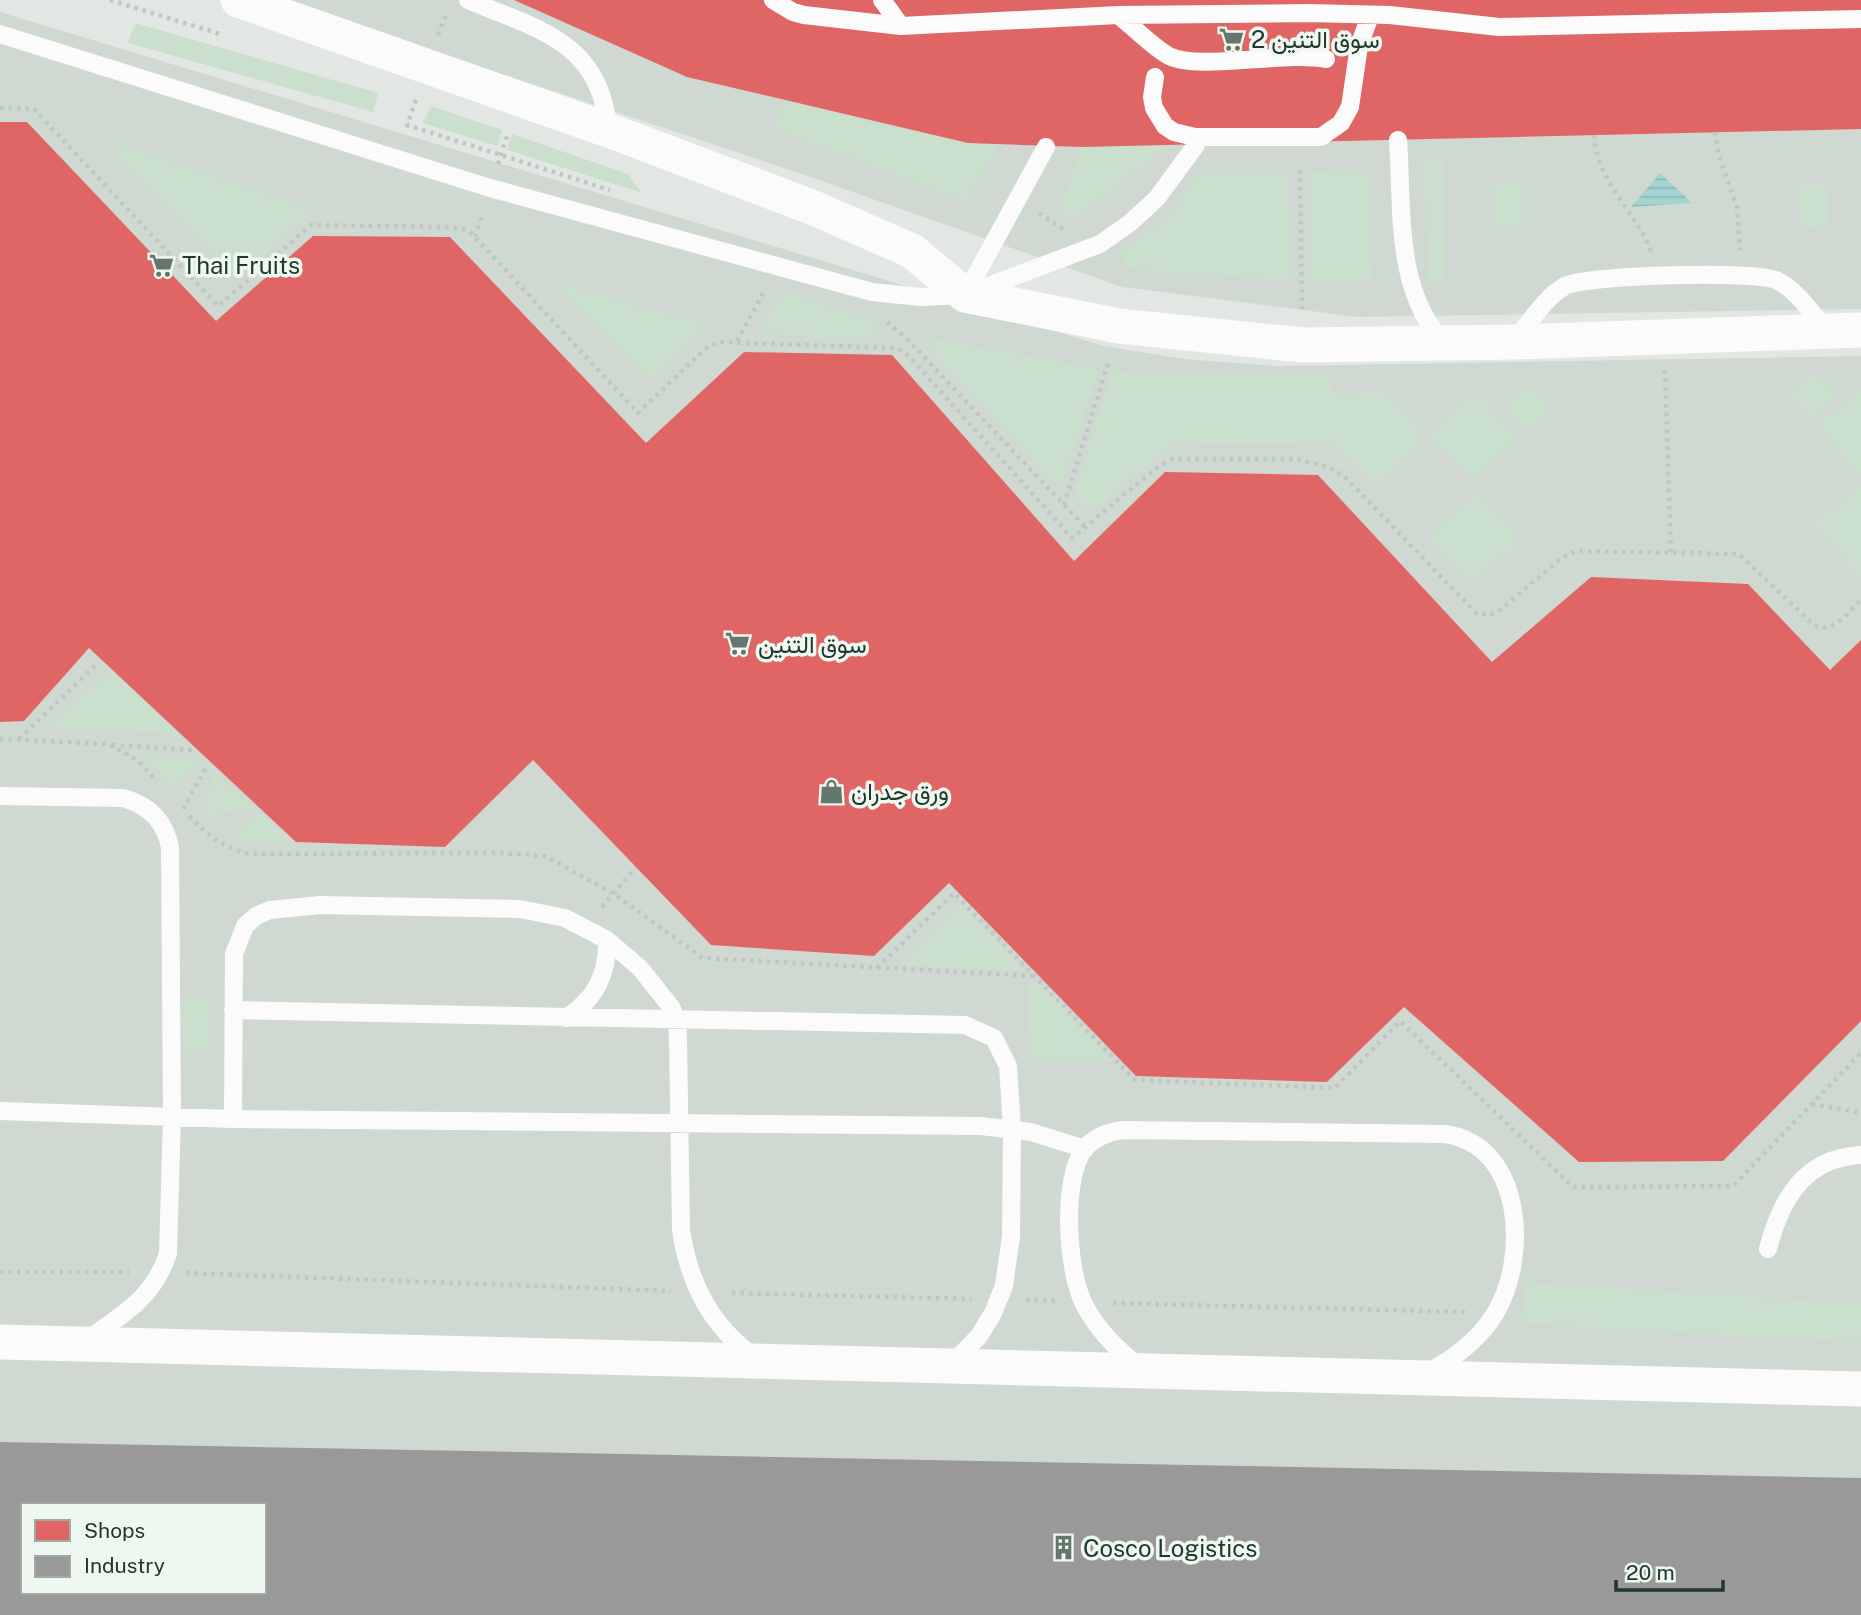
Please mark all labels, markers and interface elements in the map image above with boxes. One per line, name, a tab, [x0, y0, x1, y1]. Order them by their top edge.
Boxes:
supermarket icon: سوق التنين 2	[1217, 25, 1245, 53]
place label: سوق التنين 2	[1251, 25, 1380, 55]
supermarket icon: Thai Fruits	[148, 251, 176, 279]
place label: Thai Fruits	[182, 251, 300, 279]
supermarket icon: سوق التنين	[724, 630, 752, 658]
place label: سوق التنين	[758, 630, 867, 660]
shop icon: ورق جدران	[817, 777, 845, 805]
place label: ورق جدران	[851, 777, 949, 807]
legend	[21, 1503, 266, 1594]
text: Shops	[84, 1518, 145, 1543]
building icon: Cosco Logistics	[1049, 1534, 1077, 1562]
place label: Cosco Logistics	[1083, 1534, 1257, 1562]
scale bar	[1616, 1548, 1723, 1592]
text: Industry	[84, 1553, 165, 1578]
text: 20 m	[1626, 1560, 1675, 1585]

